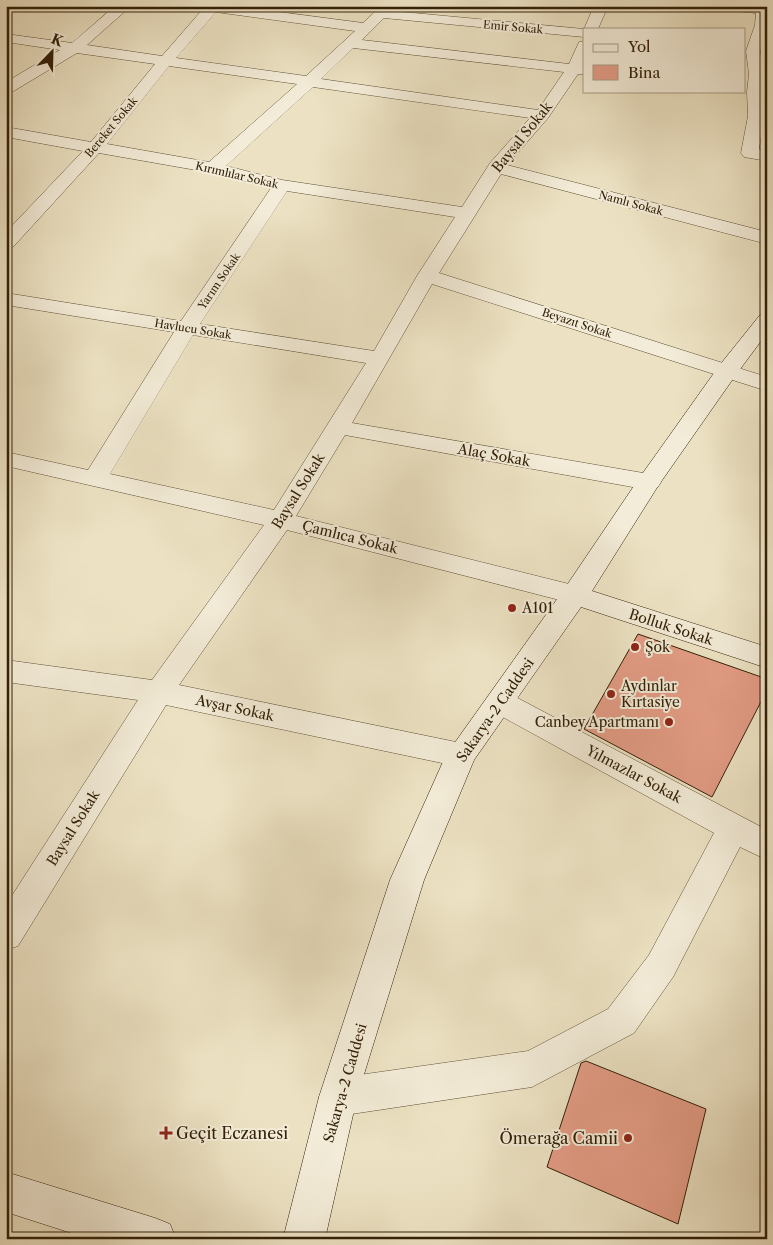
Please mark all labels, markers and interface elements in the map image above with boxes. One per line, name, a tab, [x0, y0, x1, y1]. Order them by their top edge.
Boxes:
street label: Emir Sokak	[482, 17, 544, 37]
north arrow	[28, 28, 78, 78]
legend	[583, 28, 746, 92]
text: K	[48, 30, 66, 51]
text: Yol	[627, 37, 651, 56]
text: Bina	[628, 63, 660, 82]
street label: Bereket Sokak	[82, 93, 141, 160]
street label: Baysal Sokak	[488, 97, 557, 176]
street label: Kırımlılar Sokak	[194, 159, 281, 192]
street label: Namlı Sokak	[597, 188, 665, 218]
street label: Yarım Sokak	[194, 249, 243, 313]
street label: Beyazıt Sokak	[540, 305, 614, 341]
street label: Havlucu Sokak	[153, 316, 233, 342]
street label: Alaç Sokak	[455, 440, 533, 470]
street label: Baysal Sokak	[268, 449, 329, 532]
street label: Çamlıca Sokak	[300, 516, 401, 558]
place label: A101	[521, 599, 553, 617]
marker: A101	[506, 602, 518, 614]
street label: Bolluk Sokak	[627, 605, 716, 649]
place label: Şok	[645, 638, 671, 656]
marker: Şok	[629, 641, 641, 653]
street label: Sakarya-2 Caddesi	[452, 654, 538, 766]
place label: Aydınlar Kırtasiye	[620, 677, 680, 711]
marker: Aydınlar Kırtasiye	[605, 688, 617, 700]
street label: Avşar Sokak	[193, 691, 277, 725]
place label: Canbey Apartmanı	[535, 713, 659, 731]
marker: Canbey Apartmanı	[663, 716, 675, 728]
street label: Yılmazlar Sokak	[582, 741, 686, 807]
street label: Baysal Sokak	[43, 786, 104, 869]
street label: Sakarya-2 Caddesi	[319, 1021, 371, 1145]
place label: Geçit Eczanesi	[176, 1123, 288, 1143]
marker: Geçit Eczanesi	[160, 1127, 172, 1139]
place label: Ömerağa Camii	[500, 1128, 618, 1148]
marker: Ömerağa Camii	[622, 1132, 634, 1144]

